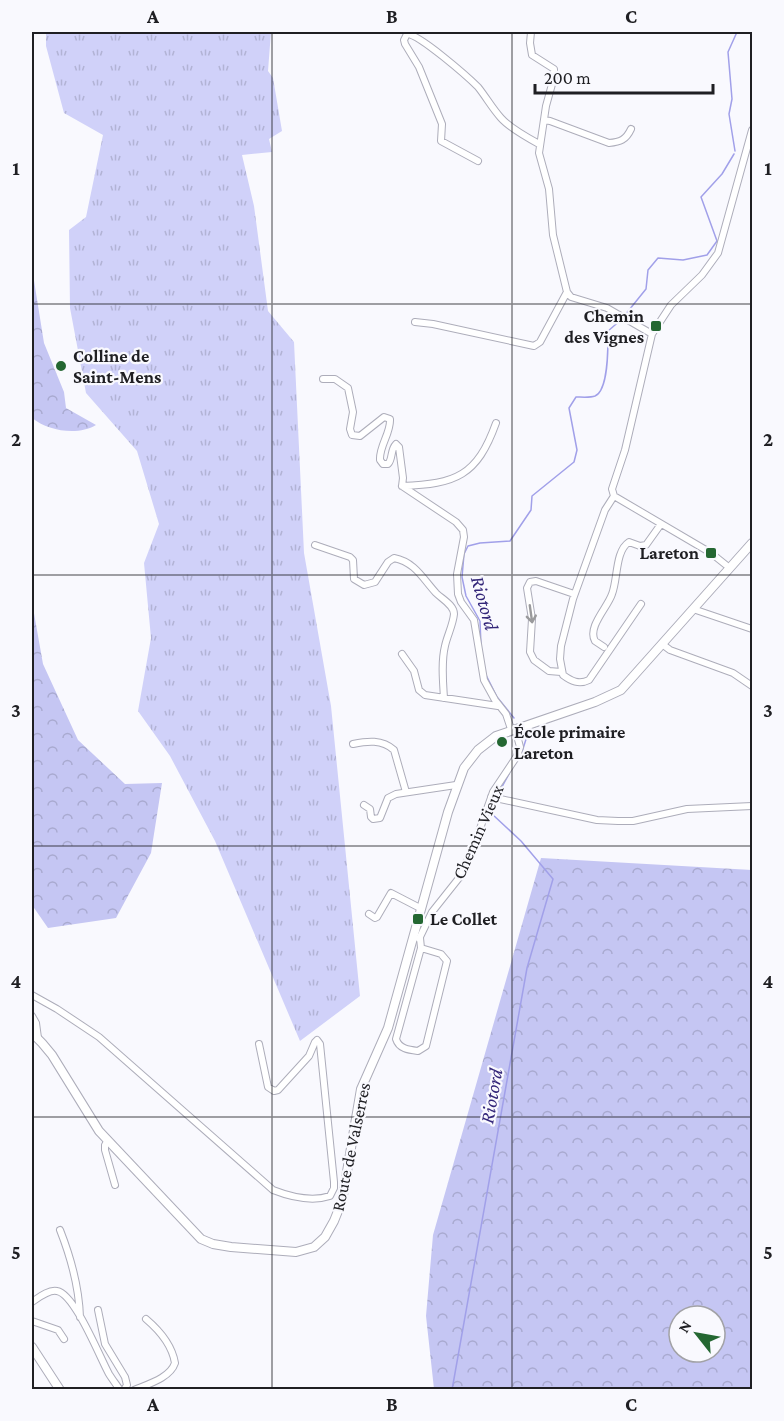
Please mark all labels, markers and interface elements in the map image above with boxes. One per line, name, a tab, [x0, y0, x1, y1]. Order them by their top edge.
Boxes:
text: A	[146, 5, 160, 27]
text: B	[386, 5, 398, 27]
text: C	[625, 5, 637, 27]
scale bar	[535, 57, 714, 95]
text: 200 m	[544, 68, 591, 88]
text: 1	[12, 157, 20, 179]
text: 1	[764, 157, 772, 179]
place label: Chemin des Vignes	[564, 306, 645, 347]
marker: Chemin des Vignes	[649, 319, 663, 333]
place label: Colline de Saint-Mens	[73, 346, 161, 387]
marker: Colline de Saint-Mens	[54, 359, 68, 373]
text: 2	[11, 428, 21, 450]
text: 2	[763, 428, 773, 450]
place label: Lareton	[639, 543, 700, 563]
marker: Lareton	[704, 546, 718, 560]
water label: Riotord	[467, 573, 503, 633]
one-way arrow	[525, 604, 536, 623]
text: 3	[11, 699, 21, 721]
text: 3	[763, 699, 773, 721]
place label: École primaire Lareton	[514, 722, 625, 763]
marker: École primaire Lareton	[495, 735, 509, 749]
street label: Chemin Vieux	[448, 781, 508, 882]
place label: Le Collet	[430, 909, 498, 929]
marker: Le Collet	[411, 912, 425, 926]
text: 4	[11, 970, 22, 992]
text: 4	[763, 970, 774, 992]
water label: Riotord	[475, 1066, 507, 1125]
street label: Route de Valserres	[328, 1081, 374, 1213]
text: 5	[11, 1241, 21, 1263]
text: 5	[763, 1241, 773, 1263]
north arrow	[667, 1304, 727, 1364]
text: N	[674, 1317, 695, 1336]
text: A	[146, 1393, 160, 1415]
text: B	[386, 1393, 398, 1415]
text: C	[625, 1393, 637, 1415]

